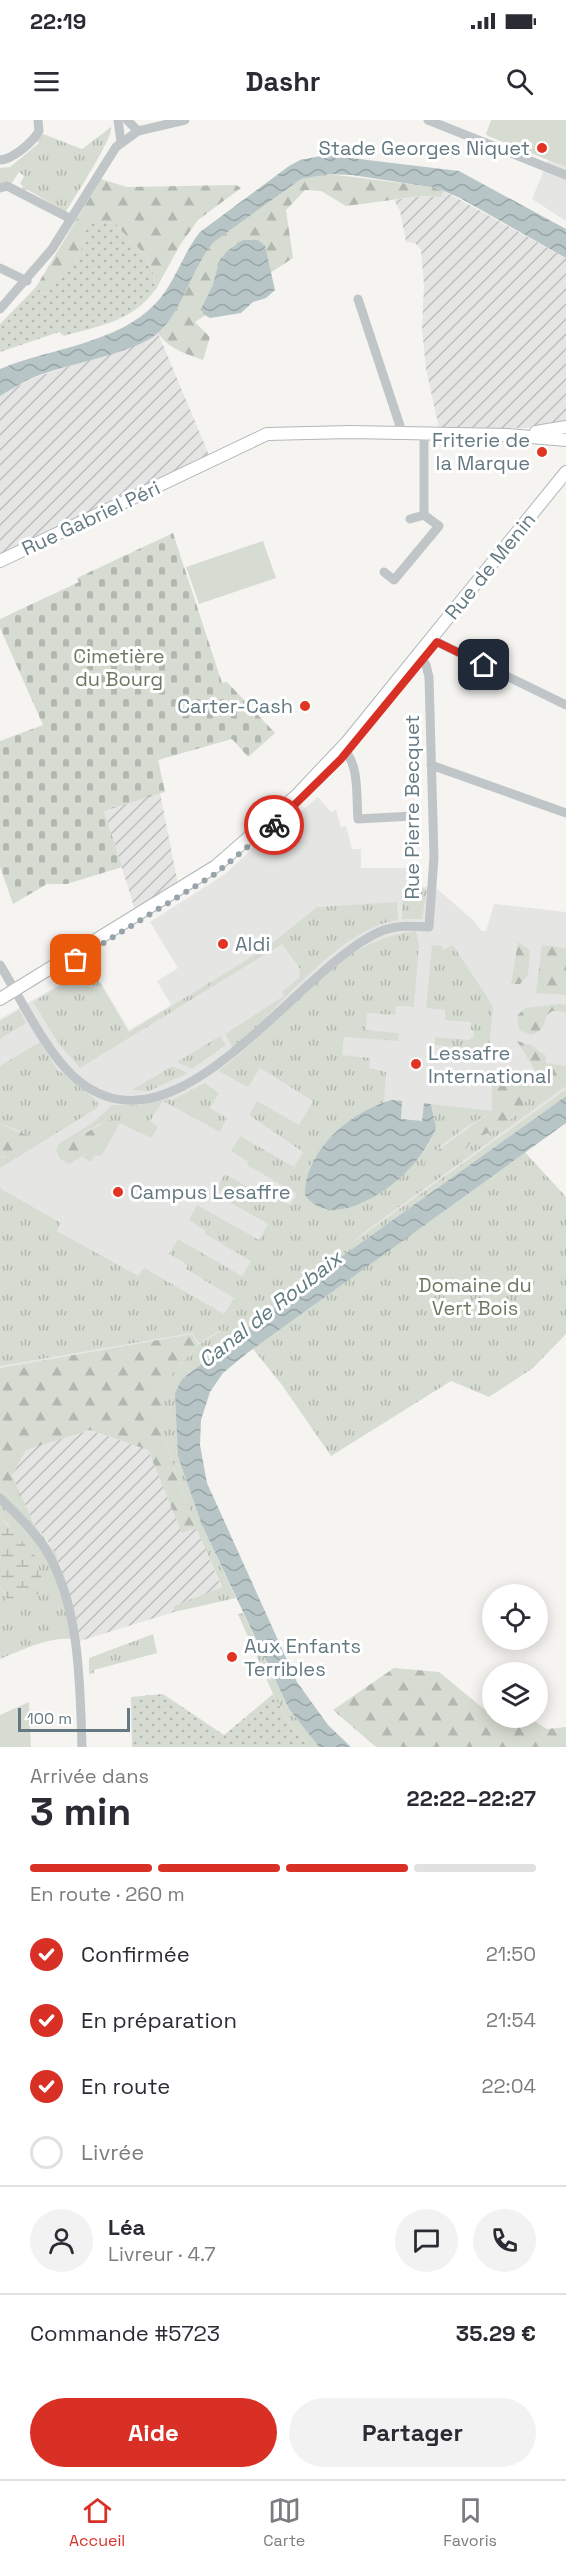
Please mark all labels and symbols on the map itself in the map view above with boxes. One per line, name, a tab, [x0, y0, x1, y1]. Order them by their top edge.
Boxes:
place label: Stade Georges Niquet	[319, 135, 530, 161]
marker: Stade Georges Niquet	[535, 141, 549, 155]
place label: Friterie de la Marque	[432, 427, 530, 476]
marker: Friterie de la Marque	[535, 445, 549, 459]
street label: Rue Gabriel Péri	[18, 475, 164, 561]
street label: Rue de Menin	[439, 507, 541, 625]
pin	[458, 639, 509, 690]
park label: Cimetière du Bourg	[73, 643, 165, 692]
place label: Carter-Cash	[177, 693, 293, 719]
marker: Carter-Cash	[298, 699, 312, 713]
street label: Rue Pierre Becquet	[399, 714, 425, 900]
courier	[244, 795, 304, 855]
place label: Aldi	[235, 931, 270, 957]
pin	[50, 934, 101, 985]
marker: Aldi	[216, 937, 230, 951]
place label: Lessafre International	[428, 1040, 551, 1089]
marker: Lessafre International	[409, 1057, 423, 1071]
place label: Campus Lesaffre	[130, 1179, 291, 1205]
marker: Campus Lesaffre	[111, 1185, 125, 1199]
water label: Canal de Roubaix	[193, 1243, 349, 1373]
park label: Domaine du Vert Bois	[418, 1272, 532, 1321]
place label: Aux Enfants Terribles	[244, 1633, 361, 1682]
marker: Aux Enfants Terribles	[225, 1650, 239, 1664]
scale bar	[18, 1705, 130, 1732]

